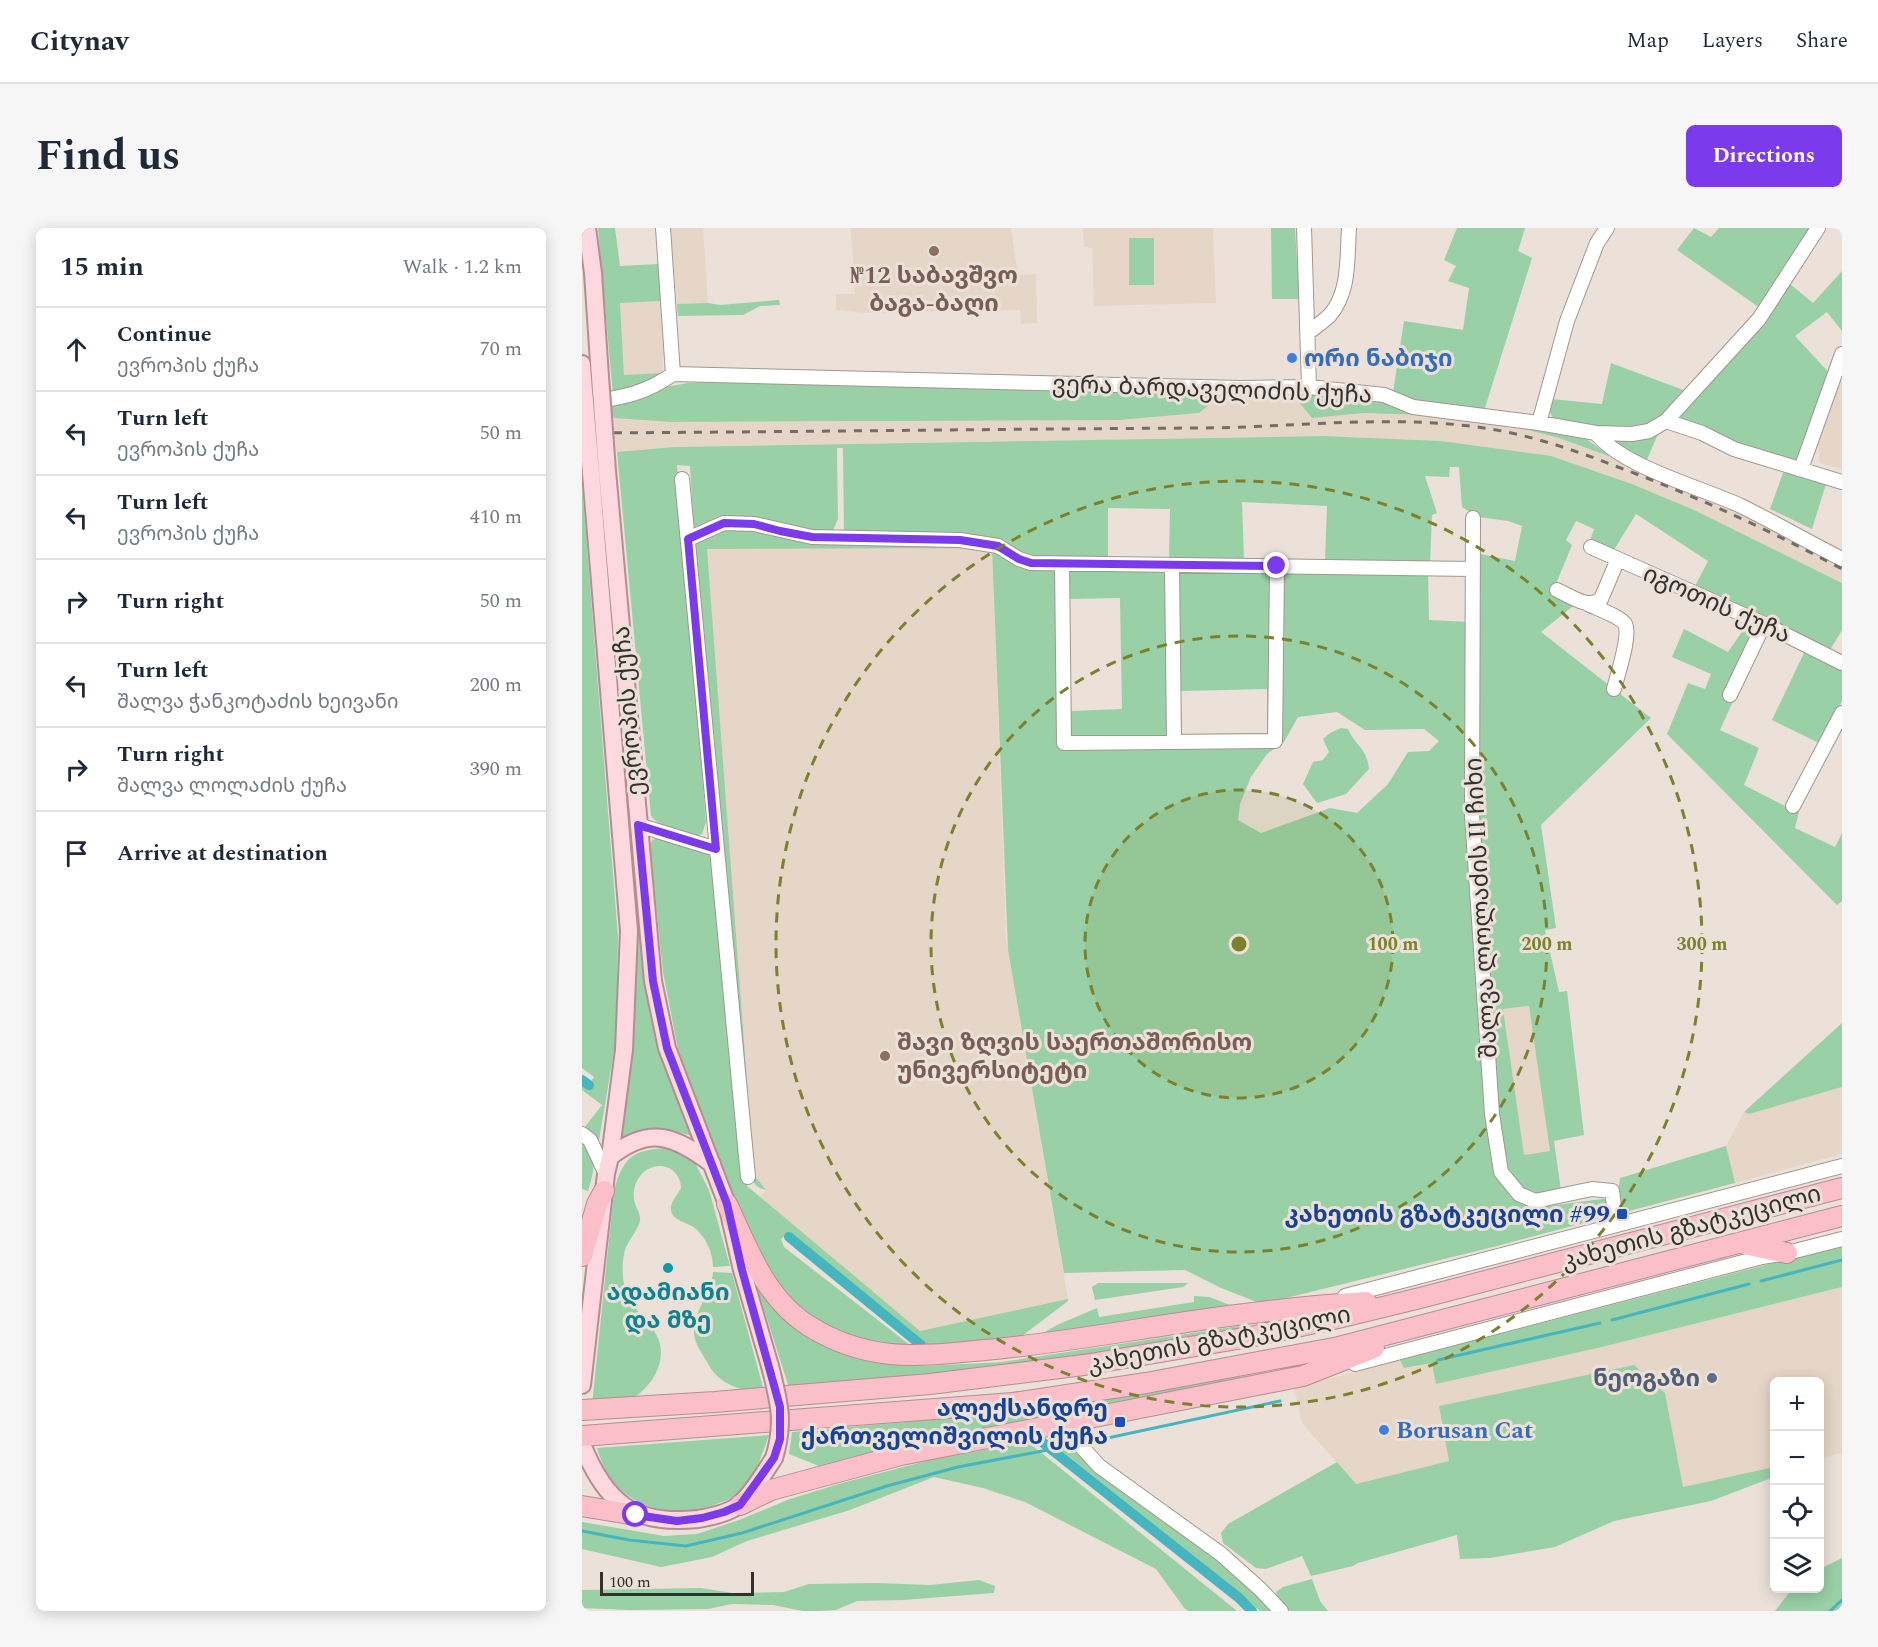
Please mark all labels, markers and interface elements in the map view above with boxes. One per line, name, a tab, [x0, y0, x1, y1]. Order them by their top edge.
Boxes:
text: Citynav	[30, 20, 129, 63]
text: Map	[1627, 25, 1669, 57]
text: Layers	[1702, 25, 1763, 57]
text: Share	[1796, 25, 1848, 57]
text: Find us	[36, 125, 180, 188]
button: Directions	[1686, 125, 1842, 187]
marker: №12 საბავშვო ბაგა-ბაღი	[927, 244, 941, 258]
text: 15 min	[60, 247, 144, 287]
text: Walk · 1.2 km	[403, 252, 522, 282]
place label: №12 საბავშვო ბაგა-ბაღი	[850, 258, 1018, 322]
text: Continue	[117, 318, 212, 351]
icon: ahead	[60, 333, 93, 366]
text: 70 m	[480, 334, 522, 364]
place label: ორი ნაბიჯი	[1304, 341, 1453, 377]
text: ევროპის ქუჩა	[117, 351, 259, 381]
marker: ორი ნაბიჯი	[1285, 351, 1299, 365]
street label: ვერა ბარდაველიძის ქუჩა	[1051, 366, 1373, 414]
text: Turn left	[117, 402, 209, 435]
icon: left	[60, 417, 93, 450]
text: 50 m	[480, 418, 522, 448]
text: ევროპის ქუჩა	[117, 435, 259, 465]
text: Turn left	[117, 486, 209, 519]
icon: left	[60, 501, 93, 534]
text: 410 m	[470, 502, 522, 532]
text: ევროპის ქუჩა	[117, 519, 259, 549]
route end	[1263, 552, 1289, 578]
street label: იგოთის ქუჩა	[1637, 556, 1796, 654]
icon: right	[60, 585, 93, 618]
text: Turn right	[117, 585, 224, 618]
text: 50 m	[480, 586, 522, 616]
street label: ევროპის ქუჩა	[604, 624, 654, 797]
text: Turn left	[117, 654, 209, 687]
icon: left	[60, 669, 93, 702]
text: 200 m	[470, 670, 522, 700]
text: შალვა ჭანკოტაძის ხეივანი	[117, 687, 398, 717]
text: Turn right	[117, 738, 224, 771]
icon: right	[60, 753, 93, 786]
text: 390 m	[470, 754, 522, 784]
street label: შალვა ლოლაძის II ჩიხი	[1456, 757, 1508, 1059]
text: შალვა ლოლაძის ქუჩა	[117, 771, 347, 801]
icon: arrive	[60, 837, 93, 870]
text: Arrive at destination	[117, 837, 328, 870]
text: 100 m	[1367, 931, 1419, 958]
text: 200 m	[1521, 931, 1573, 958]
text: 300 m	[1676, 931, 1728, 958]
centre of rings	[1229, 934, 1249, 954]
place label: შავი ზღვის საერთაშორისო უნივერსიტეტი	[897, 1025, 1252, 1089]
marker: შავი ზღვის საერთაშორისო უნივერსიტეტი	[878, 1049, 892, 1063]
street label: კახეთის გზატკეცილი	[1557, 1176, 1825, 1280]
place label: კახეთის გზატკეცილი #99	[1285, 1197, 1610, 1233]
marker: კახეთის გზატკეცილი #99	[1615, 1207, 1629, 1221]
marker: ადამიანი და მზე	[661, 1261, 675, 1275]
place label: ადამიანი და მზე	[607, 1275, 729, 1339]
street label: კახეთის გზატკეცილი	[1084, 1297, 1354, 1383]
place label: ნეოგაზი	[1593, 1361, 1700, 1397]
marker: ნეოგაზი	[1705, 1371, 1719, 1385]
map controls	[1770, 1377, 1824, 1593]
button: +	[1770, 1377, 1824, 1431]
place label: ალექსანდრე ქართველიშვილის ქუჩა	[801, 1391, 1108, 1455]
place label: Borusan Cat	[1396, 1413, 1533, 1449]
marker: ალექსანდრე ქართველიშვილის ქუჩა	[1113, 1415, 1127, 1429]
marker: Borusan Cat	[1377, 1423, 1391, 1437]
button: −	[1770, 1431, 1824, 1485]
button: locate	[1770, 1485, 1824, 1539]
route start	[622, 1501, 648, 1527]
button: layers	[1770, 1539, 1824, 1593]
scale bar	[600, 1569, 754, 1596]
text: 100 m	[609, 1570, 651, 1594]

